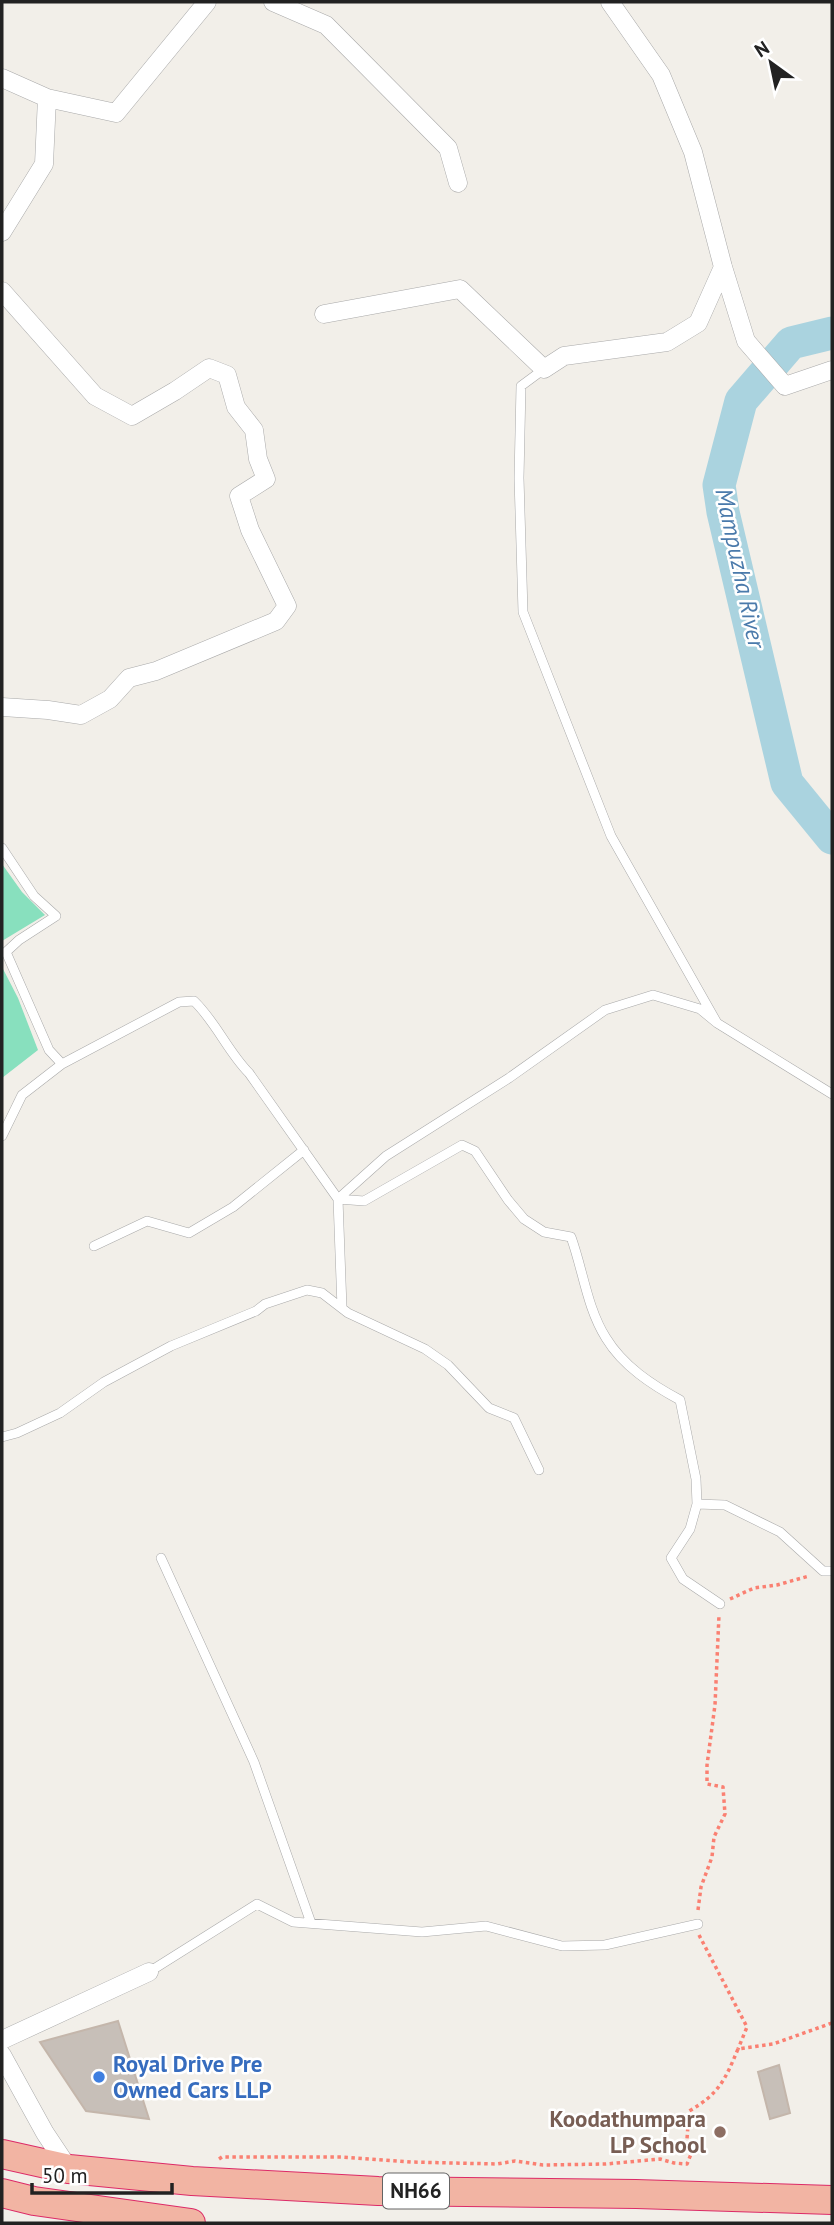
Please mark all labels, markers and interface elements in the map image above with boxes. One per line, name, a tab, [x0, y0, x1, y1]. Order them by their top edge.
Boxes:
north arrow	[736, 28, 806, 98]
text: N	[750, 35, 774, 62]
water label: Mampuzha River	[708, 485, 773, 653]
place label: Royal Drive Pre Owned Cars LLP	[113, 2049, 272, 2104]
marker: Royal Drive Pre Owned Cars LLP	[91, 2069, 107, 2085]
place label: Koodathumpara LP School	[550, 2104, 706, 2159]
marker: Koodathumpara LP School	[712, 2124, 728, 2140]
scale bar	[32, 2152, 172, 2196]
text: 50 m	[42, 2162, 88, 2189]
road number: NH66	[383, 2174, 449, 2208]

